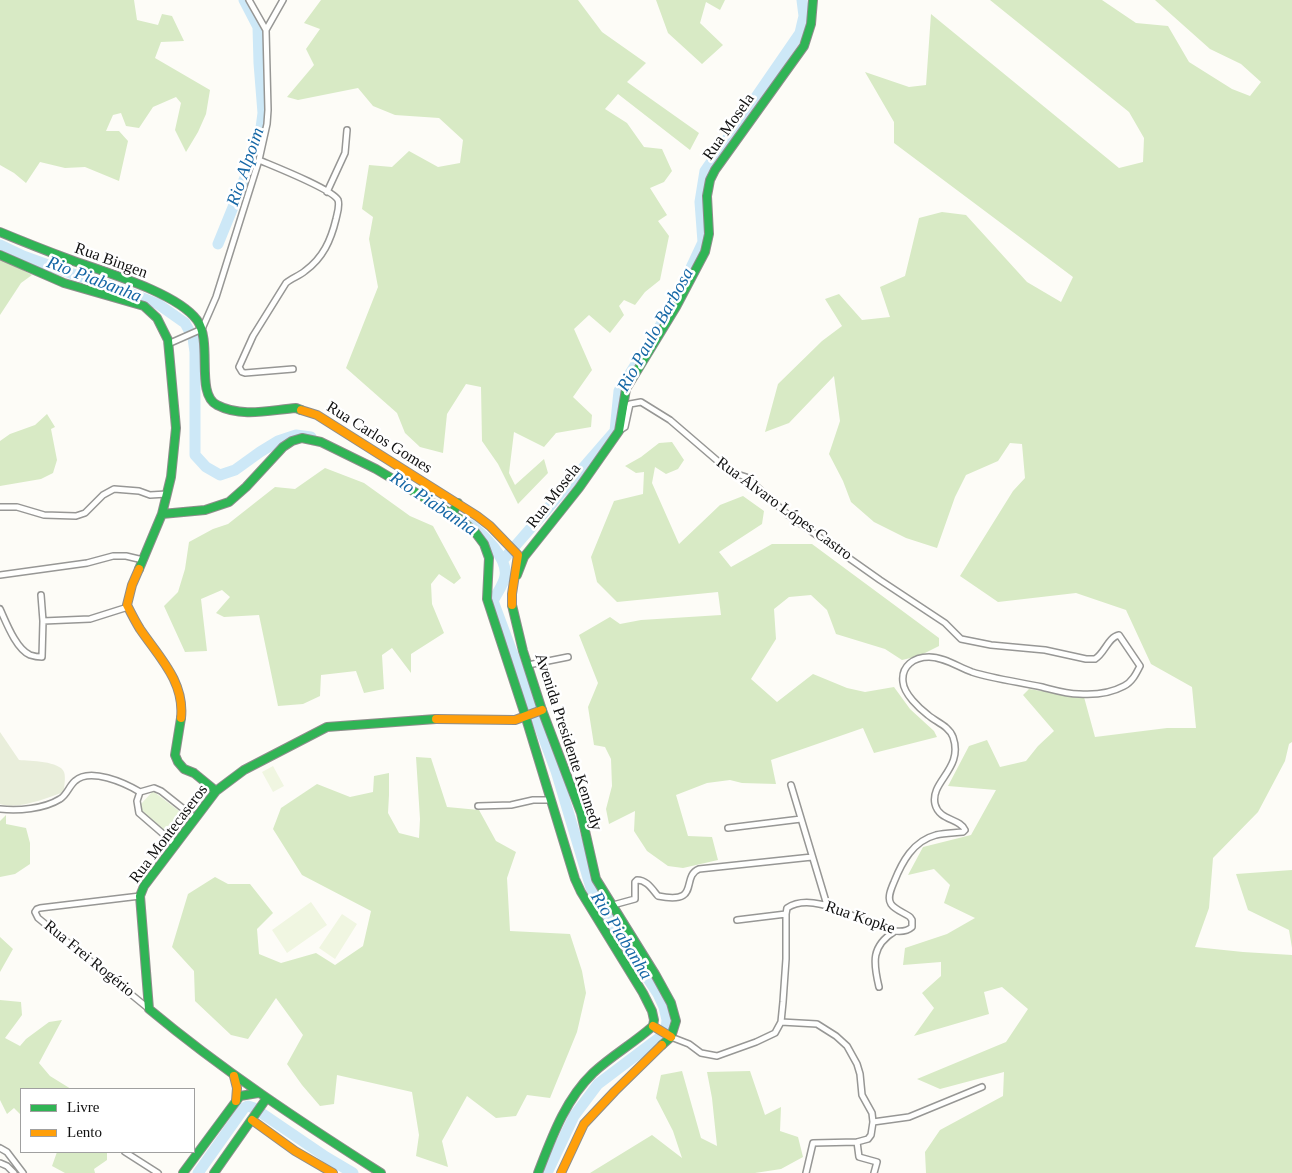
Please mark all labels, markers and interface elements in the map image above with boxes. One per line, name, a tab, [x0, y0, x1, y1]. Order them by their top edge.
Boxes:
street label: Rua Mosela	[699, 90, 759, 164]
water label: Rio Alpoim	[223, 125, 269, 209]
street label: Rua Bingen	[72, 239, 150, 283]
water label: Rio Piabanha	[44, 252, 144, 308]
water label: Rio Paulo Barbosa	[613, 264, 699, 396]
street label: Rua Carlos Gomes	[323, 398, 435, 478]
street label: Rua Álvaro Lópes Castro	[712, 453, 856, 565]
street label: Rua Mosela	[523, 460, 585, 532]
water label: Rio Piabanha	[386, 467, 480, 541]
street label: Avenida Presidente Kennedy	[530, 651, 606, 833]
street label: Rua Montecaseros	[126, 781, 212, 887]
water label: Rio Piabanha	[585, 888, 657, 984]
street label: Rua Kopke	[823, 897, 897, 939]
street label: Rua Frei Rogério	[40, 917, 138, 1001]
legend	[20, 1088, 195, 1153]
text: Livre	[67, 1099, 99, 1115]
text: Lento	[67, 1124, 102, 1140]

